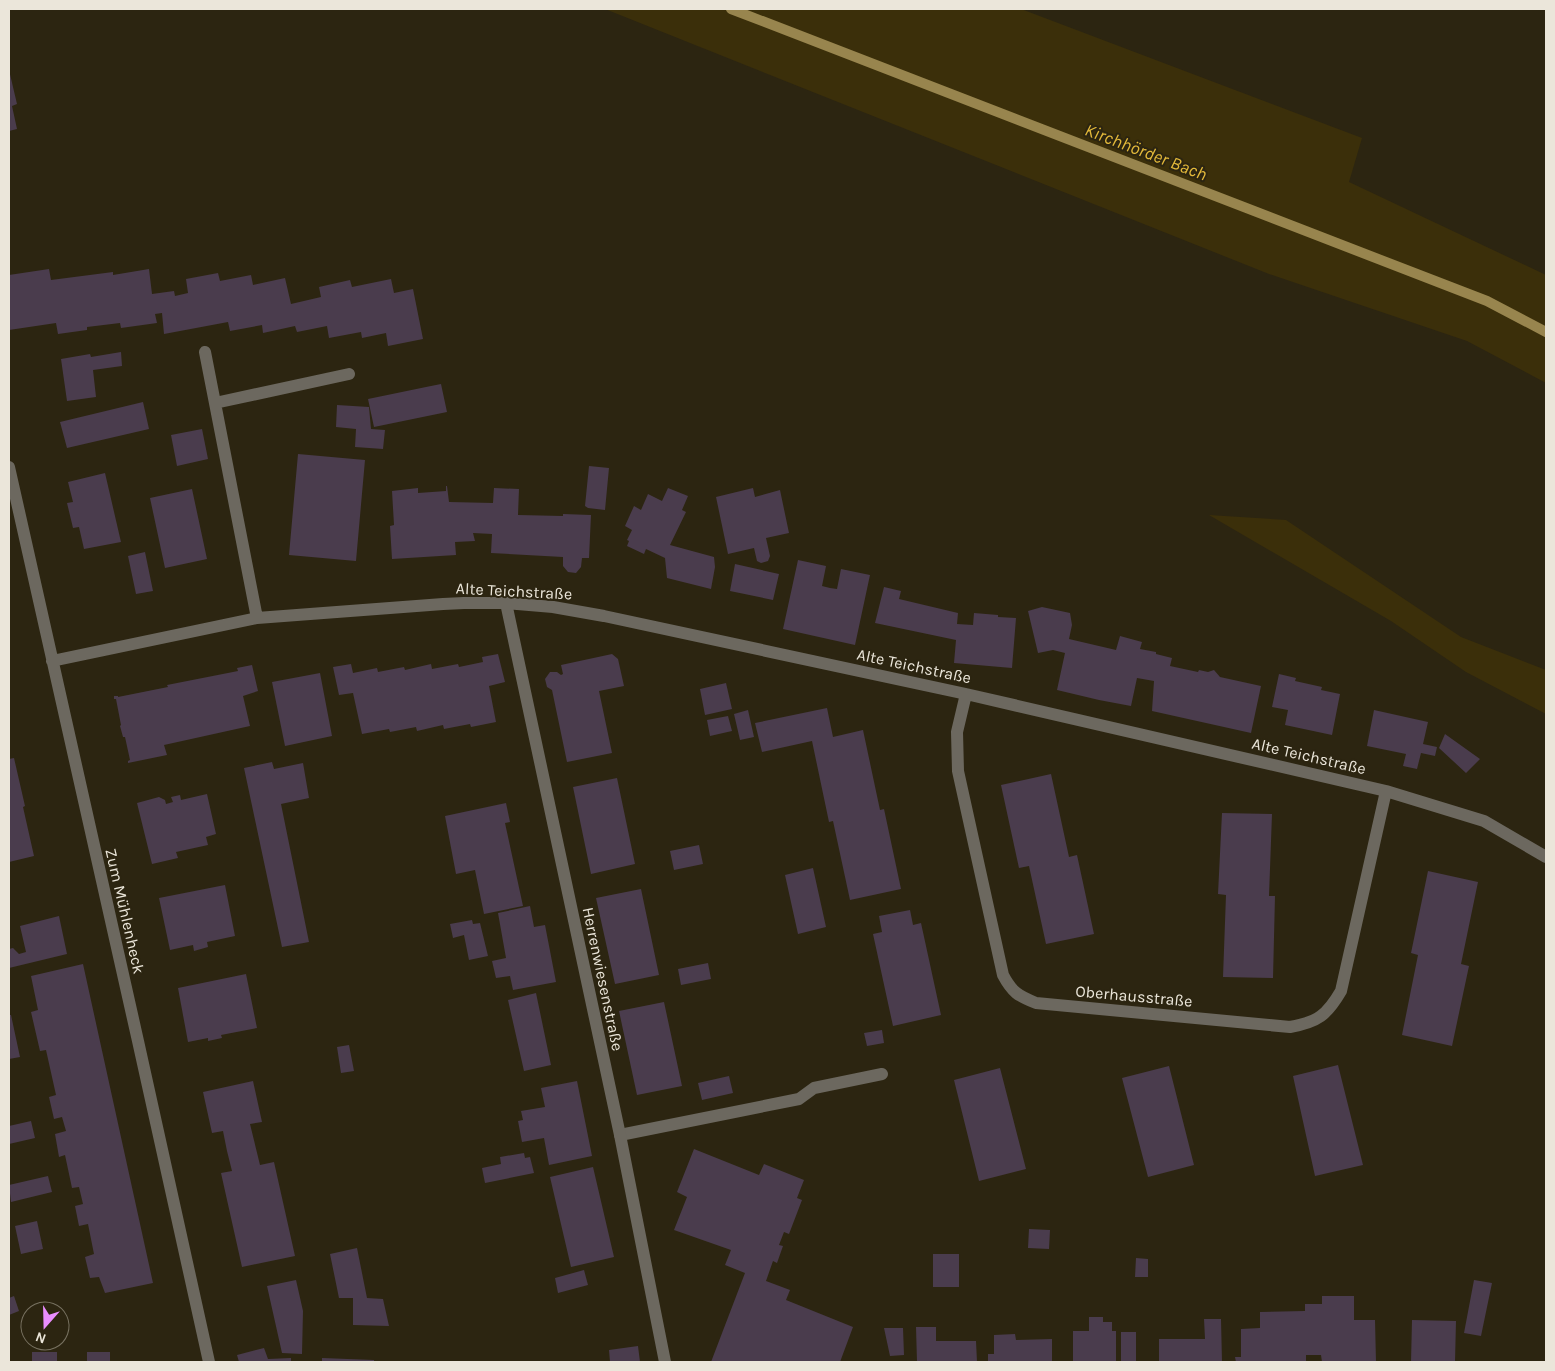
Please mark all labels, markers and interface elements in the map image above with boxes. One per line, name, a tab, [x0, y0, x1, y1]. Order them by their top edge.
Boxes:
water label: Kirchhörder Bach	[1082, 119, 1210, 185]
street label: Alte Teichstraße	[455, 578, 573, 604]
street label: Alte Teichstraße	[855, 645, 973, 687]
street label: Alte Teichstraße	[1250, 734, 1368, 778]
street label: Zum Mühlenheck	[101, 846, 149, 976]
street label: Herrenwiesenstraße	[579, 905, 627, 1053]
street label: Oberhausstraße	[1075, 981, 1193, 1011]
north arrow	[20, 1301, 70, 1351]
text: N	[33, 1328, 48, 1347]

